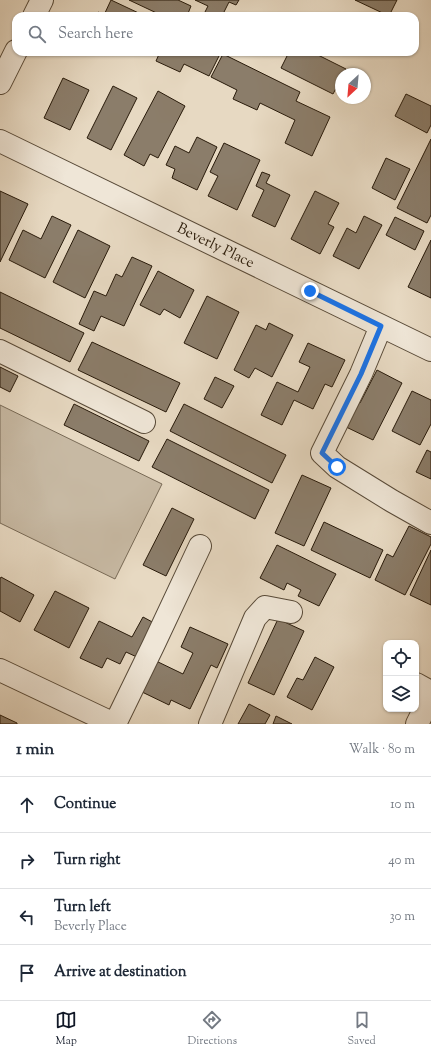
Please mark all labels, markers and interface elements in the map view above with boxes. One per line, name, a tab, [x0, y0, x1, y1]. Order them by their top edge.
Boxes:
search box	[12, 12, 419, 56]
icon: search	[26, 23, 48, 45]
text: Search here	[58, 24, 133, 45]
north arrow	[335, 68, 371, 104]
street label: Beverly Place	[173, 218, 258, 274]
route end	[301, 282, 319, 300]
route start	[328, 458, 346, 476]
map controls	[383, 640, 419, 712]
button: locate	[383, 640, 419, 676]
button: layers	[383, 676, 419, 712]
text: 1 min	[16, 738, 54, 762]
text: Walk · 80 m	[349, 741, 415, 759]
icon: ahead	[16, 794, 38, 816]
text: Continue	[54, 794, 116, 815]
text: 10 m	[390, 796, 415, 814]
icon: right	[16, 850, 38, 872]
text: Turn right	[54, 850, 120, 871]
text: 40 m	[388, 852, 415, 870]
text: Turn left	[54, 897, 111, 918]
icon: left	[16, 906, 38, 928]
text: 30 m	[389, 908, 415, 926]
text: Beverly Place	[54, 918, 127, 936]
icon: arrive	[16, 962, 38, 984]
text: Arrive at destination	[54, 962, 187, 983]
tab: Map	[55, 1009, 77, 1049]
tab: Directions	[188, 1009, 237, 1049]
tab: Saved	[348, 1009, 376, 1049]

